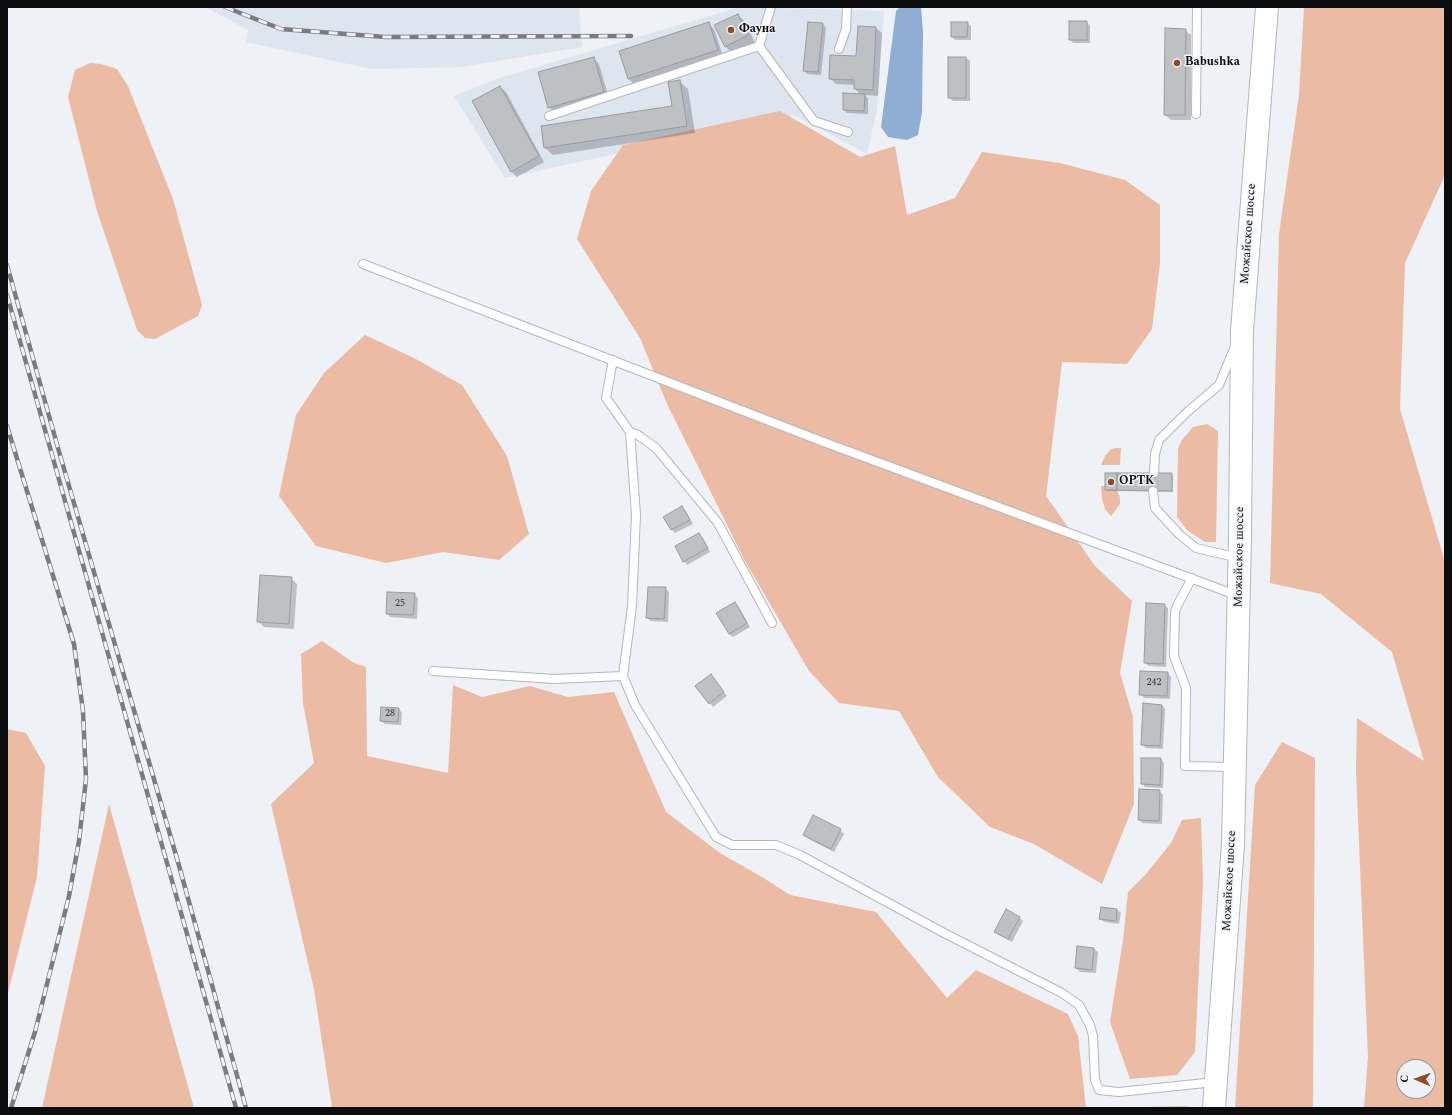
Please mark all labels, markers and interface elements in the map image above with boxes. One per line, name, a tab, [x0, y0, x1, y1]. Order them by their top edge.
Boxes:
place label: Фауна	[739, 23, 775, 37]
marker: Фауна	[726, 25, 736, 35]
place label: Babushka	[1185, 56, 1240, 70]
marker: Babushka	[1172, 58, 1182, 68]
street label: Можайское шоссе	[1238, 183, 1260, 285]
place label: ОРТК	[1119, 475, 1154, 489]
marker: ОРТК	[1106, 477, 1116, 487]
street label: Можайское шоссе	[1232, 506, 1248, 608]
house number: 25	[395, 598, 405, 610]
house number: 242	[1147, 677, 1161, 689]
house number: 28	[385, 708, 395, 720]
street label: Можайское шоссе	[1220, 830, 1240, 932]
north arrow	[1396, 1059, 1436, 1099]
text: С	[1396, 1074, 1413, 1083]

